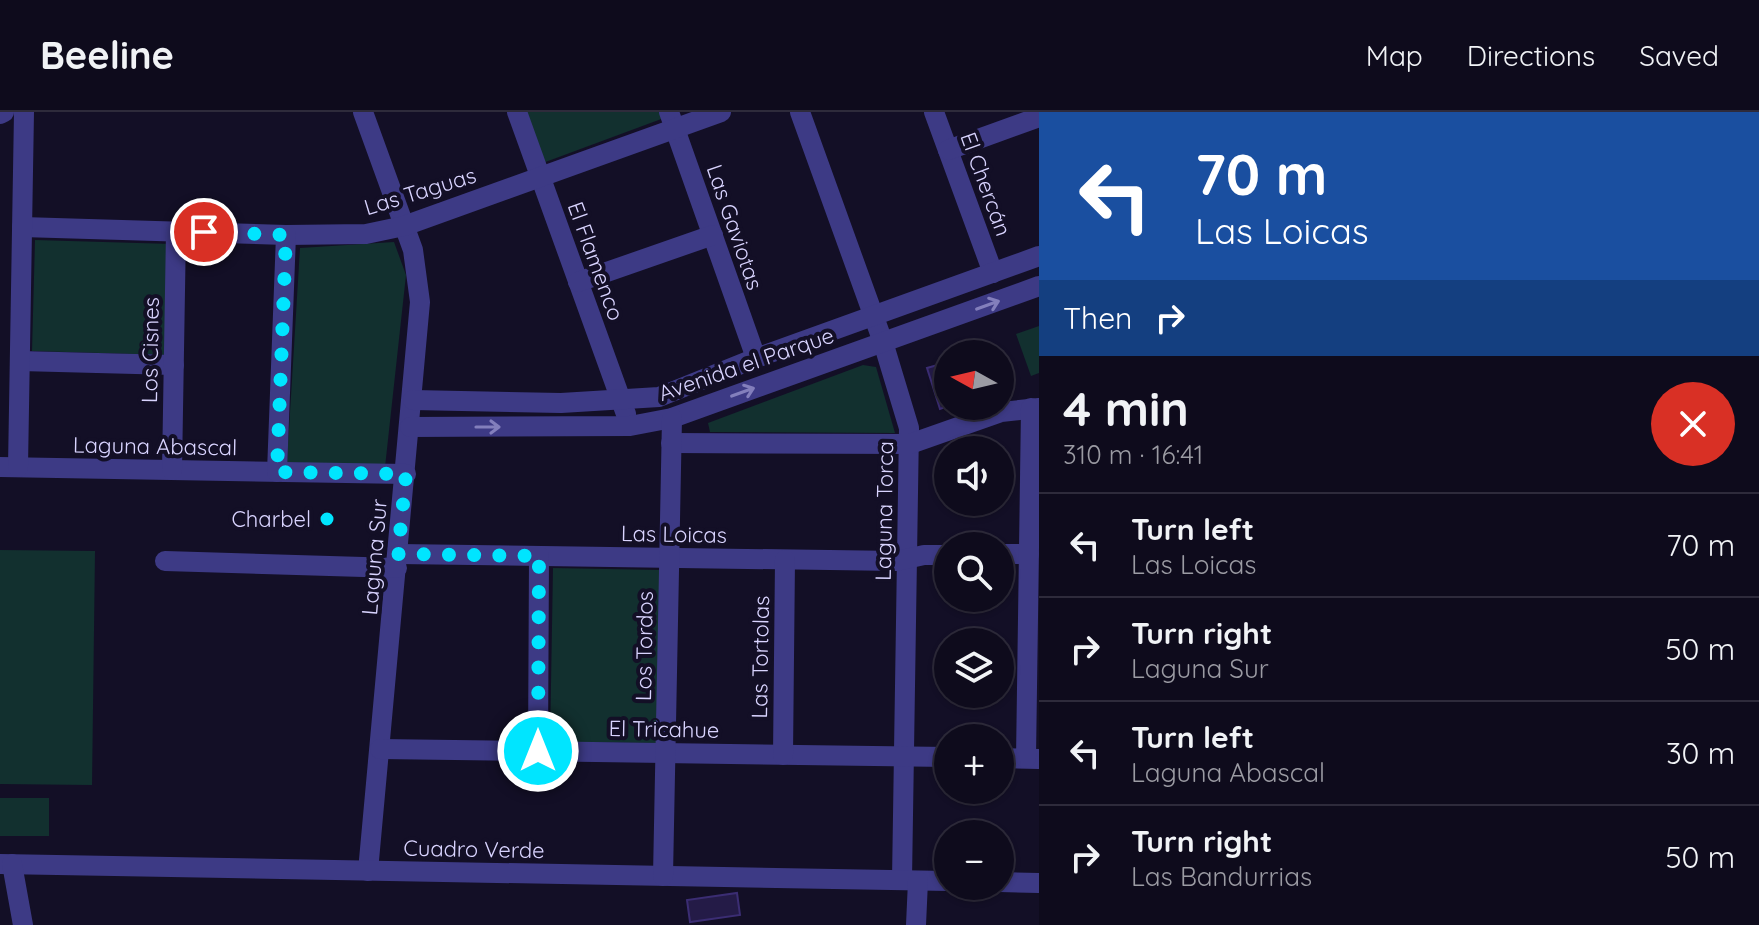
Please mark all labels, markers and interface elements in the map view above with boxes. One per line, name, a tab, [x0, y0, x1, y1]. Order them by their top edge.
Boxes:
text: Beeline	[40, 31, 174, 79]
text: Map	[1366, 38, 1423, 73]
text: Directions	[1467, 38, 1595, 73]
text: Saved	[1639, 38, 1719, 73]
street label: El Chercán	[954, 128, 1018, 240]
text: 70 m	[1195, 139, 1327, 209]
icon: left	[1063, 144, 1167, 248]
street label: Las Taguas	[361, 161, 479, 221]
street label: Las Gaviotas	[700, 161, 770, 293]
pin	[170, 198, 238, 266]
street label: El Flamenco	[562, 198, 630, 324]
text: Las Loicas	[1195, 208, 1369, 253]
icon: arrive	[182, 210, 226, 254]
one-way arrow	[975, 296, 1000, 311]
icon: right	[1148, 296, 1192, 340]
street label: Los Cisnes	[135, 297, 165, 403]
text: Then	[1063, 299, 1132, 337]
street label: Avenida el Parque	[655, 321, 837, 407]
north arrow	[934, 340, 1014, 420]
map controls	[934, 340, 1014, 900]
text: 4 min	[1063, 378, 1189, 438]
button: close	[1651, 382, 1735, 466]
one-way arrow	[730, 384, 755, 399]
one-way arrow	[474, 419, 501, 435]
street label: Laguna Abascal	[73, 431, 237, 461]
button: sound	[934, 436, 1014, 516]
text: 310 m · 16:41	[1063, 438, 1203, 471]
street label: Laguna Torca	[869, 441, 899, 581]
street label: Laguna Sur	[355, 497, 393, 616]
place label: Charbel	[232, 505, 311, 533]
marker: Charbel	[318, 510, 336, 528]
text: Turn left	[1131, 510, 1254, 548]
street label: Las Loicas	[621, 519, 727, 549]
icon: left	[1063, 523, 1107, 567]
text: 70 m	[1666, 526, 1735, 564]
button: search	[934, 532, 1014, 612]
text: Las Loicas	[1131, 548, 1256, 581]
street label: Los Tordos	[629, 591, 659, 701]
street label: Las Tortolas	[745, 595, 775, 719]
text: Turn right	[1131, 614, 1272, 652]
icon: right	[1063, 627, 1107, 671]
button: layers	[934, 628, 1014, 708]
text: 50 m	[1665, 630, 1735, 668]
text: Laguna Sur	[1131, 652, 1269, 685]
position arrow	[496, 709, 580, 793]
street label: El Tricahue	[608, 714, 720, 744]
text: Turn left	[1131, 718, 1254, 756]
button: +	[934, 724, 1014, 804]
icon: left	[1063, 731, 1107, 775]
text: 30 m	[1666, 734, 1735, 772]
text: Laguna Abascal	[1131, 756, 1325, 789]
button: −	[934, 820, 1014, 900]
text: Turn right	[1131, 822, 1272, 860]
street label: Cuadro Verde	[403, 834, 545, 864]
icon: right	[1063, 835, 1107, 879]
text: 50 m	[1665, 838, 1735, 876]
text: Las Bandurrias	[1131, 860, 1312, 893]

